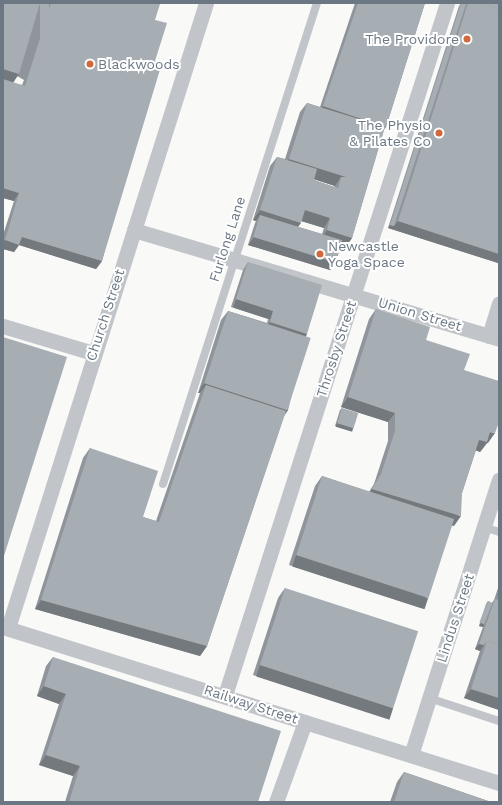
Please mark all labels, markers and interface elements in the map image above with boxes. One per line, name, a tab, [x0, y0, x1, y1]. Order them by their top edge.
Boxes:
place label: The Providore	[365, 31, 459, 47]
marker: The Providore	[462, 34, 472, 44]
place label: Blackwoods	[98, 56, 180, 72]
marker: Blackwoods	[85, 59, 95, 69]
place label: The Physio & Pilates Co	[349, 117, 431, 150]
marker: The Physio & Pilates Co	[434, 128, 444, 138]
street label: Furlong Lane	[205, 194, 249, 284]
place label: Newcastle Yoga Space	[328, 238, 405, 270]
marker: Newcastle Yoga Space	[315, 249, 325, 259]
street label: Church Street	[82, 267, 128, 363]
street label: Union Street	[376, 293, 464, 335]
street label: Throsby Street	[312, 298, 360, 400]
street label: Lindus Street	[433, 571, 477, 665]
street label: Railway Street	[202, 681, 300, 727]

